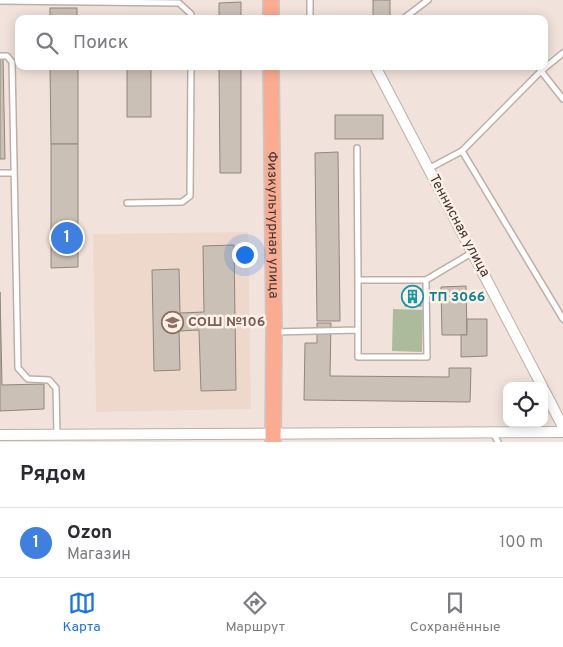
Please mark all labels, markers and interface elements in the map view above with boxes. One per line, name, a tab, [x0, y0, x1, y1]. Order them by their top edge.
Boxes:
search box	[15, 15, 548, 70]
icon: search	[33, 29, 61, 57]
text: Поиск	[73, 31, 129, 55]
street label: Физкультурная улица	[263, 151, 282, 299]
street label: Теннисная улица	[425, 172, 493, 280]
pin: 1	[51, 219, 83, 257]
your location	[232, 242, 258, 268]
building icon: ТП 3066	[401, 285, 425, 309]
place label: ТП 3066	[429, 289, 485, 306]
school or university icon: СОШ №106	[160, 310, 184, 334]
place label: СОШ №106	[188, 314, 265, 331]
map controls	[503, 382, 548, 427]
button: locate	[503, 382, 548, 427]
text: Рядом	[20, 461, 86, 488]
text: Ozon	[67, 521, 112, 545]
text: 1	[33, 533, 39, 553]
text: 100 m	[499, 533, 543, 553]
text: Магазин	[67, 545, 131, 565]
tab: Карта	[62, 589, 101, 636]
tab: Маршрут	[225, 589, 285, 636]
tab: Сохранённые	[410, 589, 501, 636]

